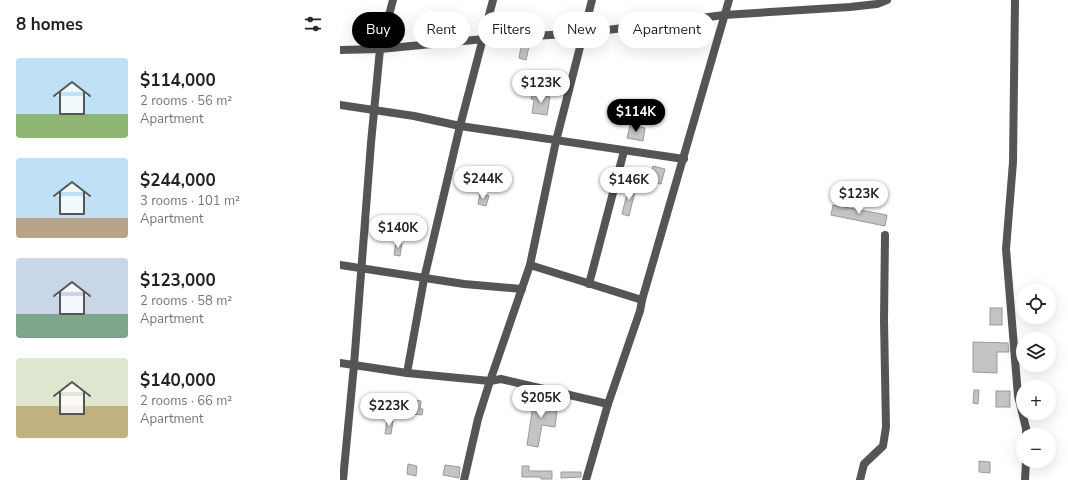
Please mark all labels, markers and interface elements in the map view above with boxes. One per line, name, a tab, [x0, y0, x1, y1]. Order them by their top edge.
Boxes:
chip: Buy	[352, 12, 405, 48]
chip: Rent	[413, 12, 470, 48]
chip: Filters	[478, 12, 545, 48]
chip: New	[553, 12, 610, 48]
chip: Apartment	[618, 12, 715, 48]
text: 8 homes	[16, 13, 83, 36]
icon: filters	[302, 13, 324, 35]
text: $114,000	[140, 69, 216, 92]
pin: $123K	[513, 70, 569, 104]
icon: home	[48, 74, 96, 122]
text: $123K	[521, 74, 561, 92]
text: 2 rooms · 56 m²	[140, 92, 232, 110]
pin: $114K	[608, 99, 664, 133]
text: $114K	[616, 103, 656, 121]
text: Apartment	[140, 110, 203, 128]
pin: $244K	[455, 166, 511, 200]
pin: $146K	[601, 167, 657, 201]
text: $244,000	[140, 169, 216, 192]
text: $244K	[463, 170, 503, 188]
text: $146K	[609, 171, 649, 189]
icon: home	[48, 174, 96, 222]
pin: $123K	[831, 181, 887, 215]
text: $123K	[839, 185, 879, 203]
text: 3 rooms · 101 m²	[140, 192, 240, 210]
text: Apartment	[140, 210, 203, 228]
pin: $140K	[370, 215, 426, 249]
text: $140K	[378, 219, 418, 237]
text: $123,000	[140, 269, 216, 292]
icon: home	[48, 274, 96, 322]
map controls	[1016, 284, 1056, 468]
button: locate	[1016, 284, 1056, 324]
text: 2 rooms · 58 m²	[140, 292, 232, 310]
text: Apartment	[140, 310, 203, 328]
button: layers	[1016, 332, 1056, 372]
text: $140,000	[140, 369, 216, 392]
icon: home	[48, 374, 96, 422]
button: +	[1016, 380, 1056, 420]
pin: $205K	[513, 385, 569, 419]
text: $205K	[521, 389, 561, 407]
text: 2 rooms · 66 m²	[140, 392, 232, 410]
pin: $223K	[361, 393, 417, 427]
text: $223K	[369, 397, 409, 415]
text: Apartment	[140, 410, 203, 428]
button: −	[1016, 428, 1056, 468]

